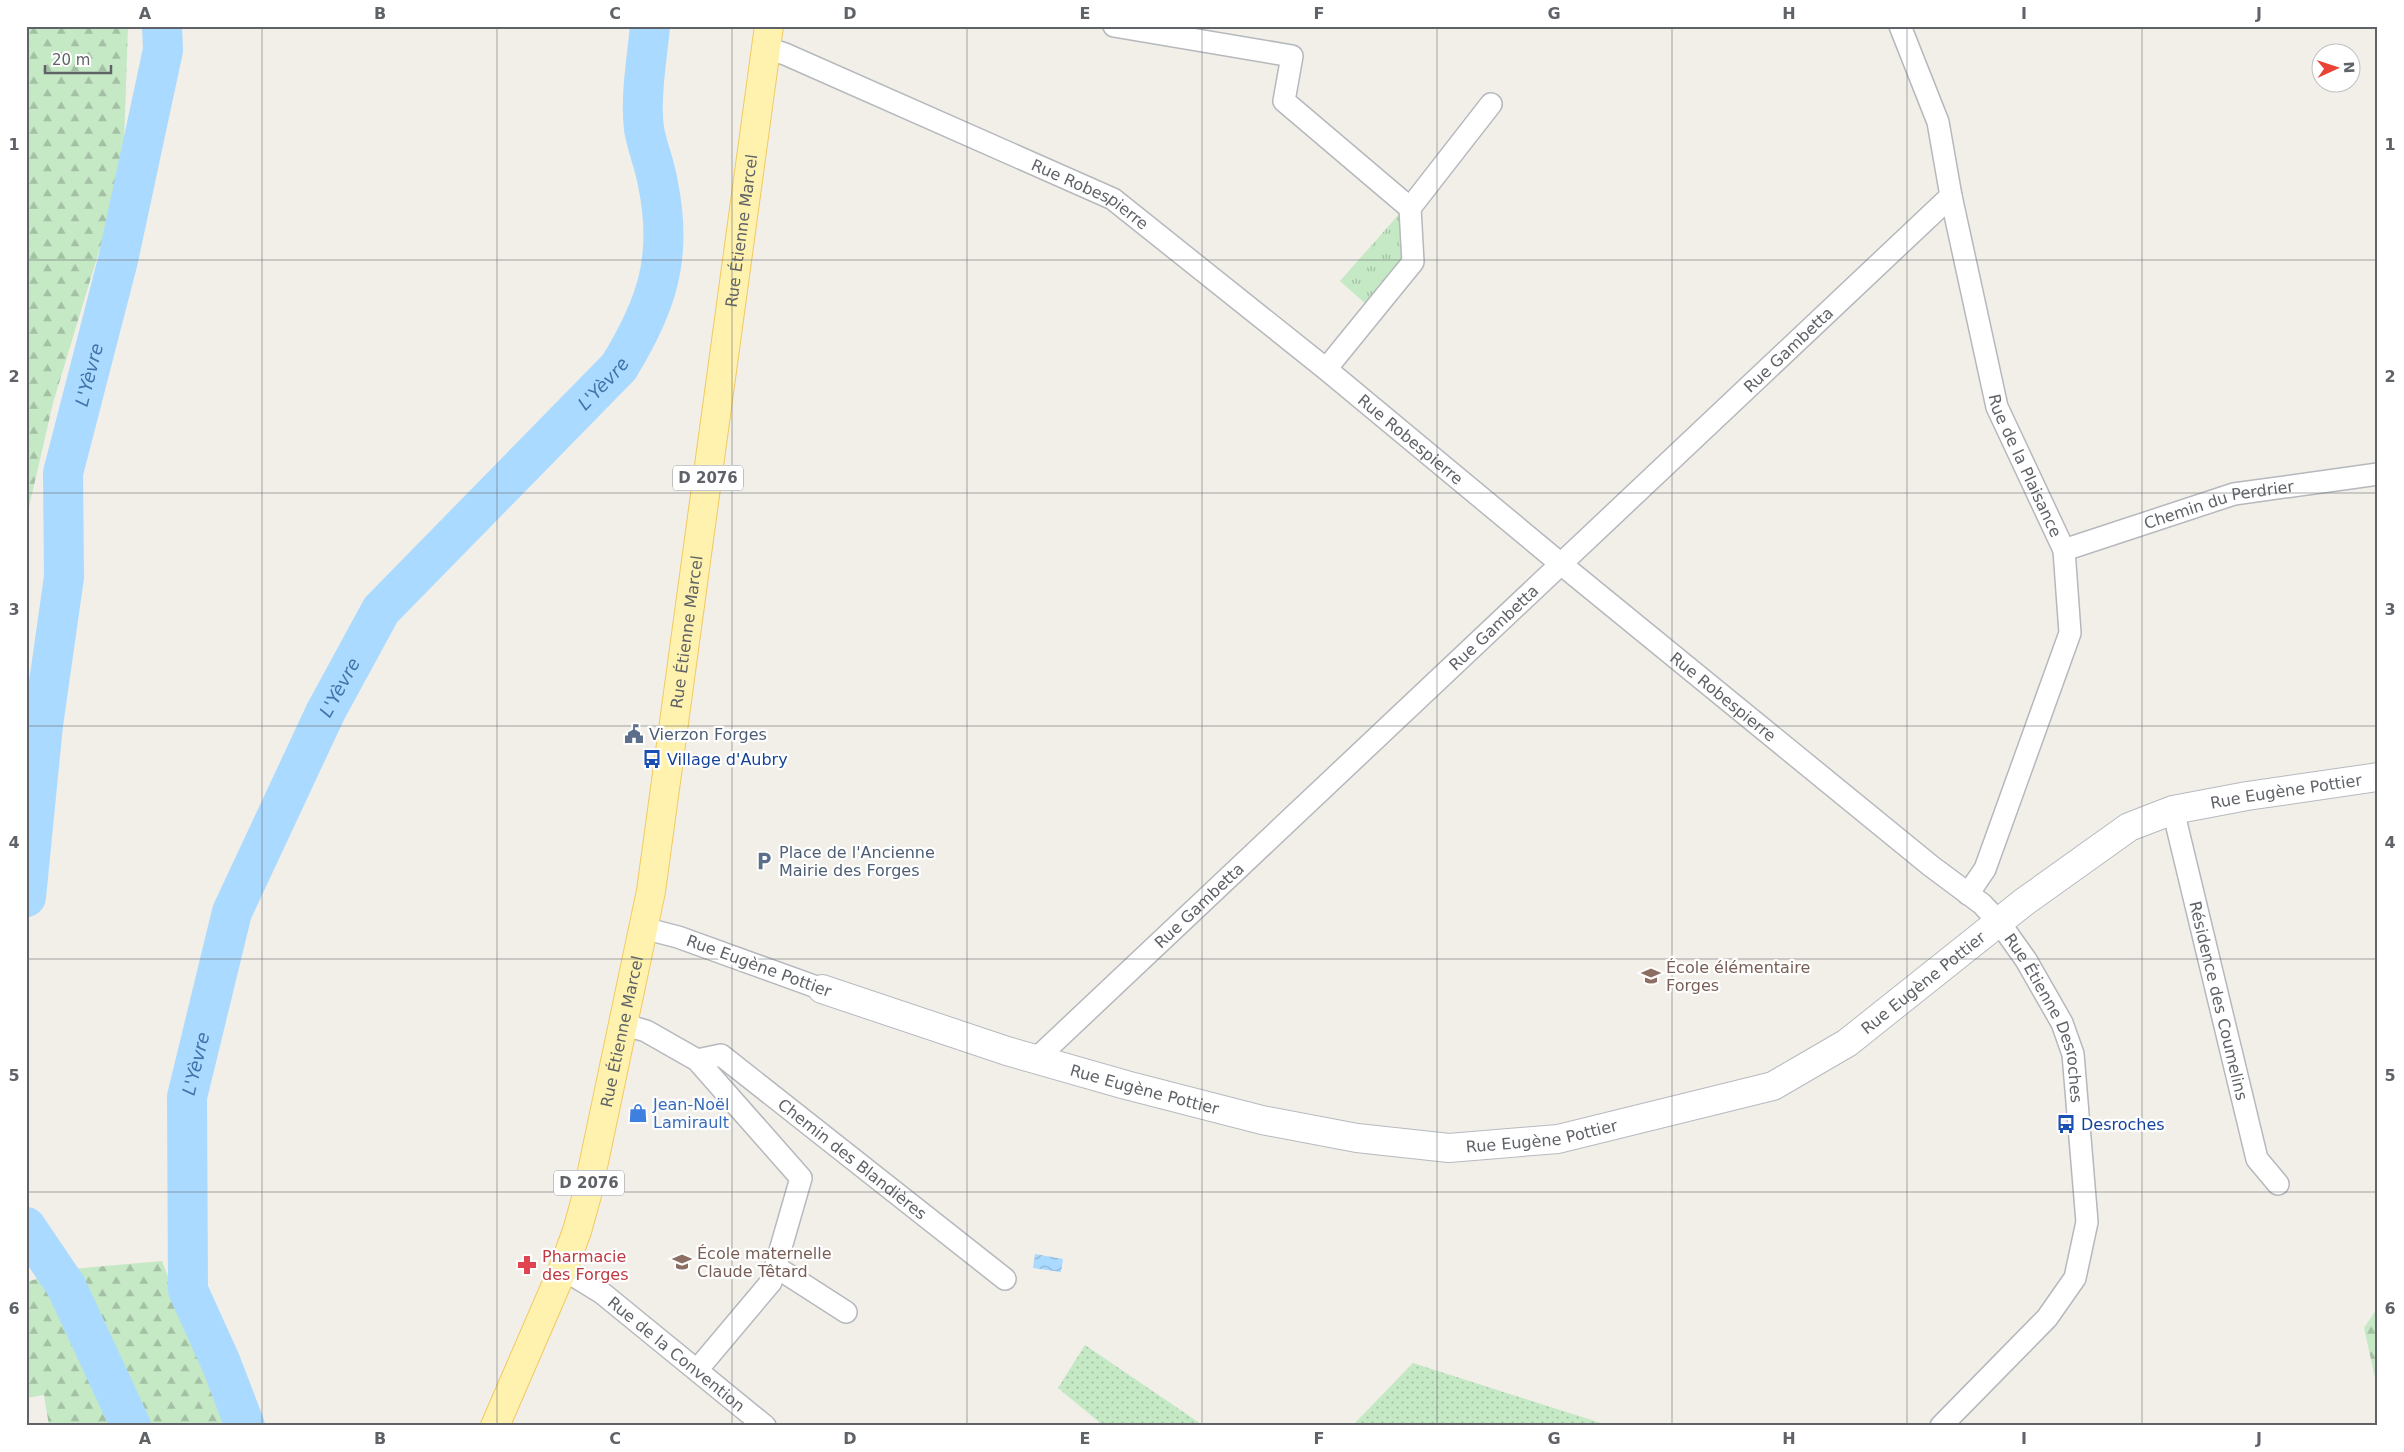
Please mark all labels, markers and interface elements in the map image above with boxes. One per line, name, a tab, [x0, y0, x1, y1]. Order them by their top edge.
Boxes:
text: A	[139, 4, 152, 23]
text: B	[374, 4, 386, 23]
text: C	[609, 4, 621, 23]
text: D	[843, 4, 857, 23]
text: E	[1080, 4, 1090, 23]
text: F	[1314, 4, 1324, 23]
text: G	[1547, 4, 1561, 23]
text: H	[1782, 4, 1796, 23]
text: I	[2021, 4, 2027, 23]
text: J	[2255, 4, 2262, 23]
scale bar	[45, 42, 111, 74]
north arrow	[2312, 42, 2362, 92]
text: 20 m	[52, 51, 90, 69]
text: N	[2341, 61, 2357, 74]
text: 1	[8, 135, 20, 154]
text: 1	[2384, 135, 2396, 154]
street label: Rue Étienne Marcel	[721, 153, 761, 308]
street label: Rue Robespierre	[1029, 155, 1152, 233]
street label: Rue Gambetta	[1740, 303, 1837, 396]
water label: L'Yèvre	[70, 341, 107, 408]
water label: L'Yèvre	[573, 354, 633, 414]
text: 2	[8, 367, 20, 386]
text: 2	[2384, 367, 2396, 386]
street label: Rue Robespierre	[1354, 390, 1467, 488]
street label: Rue de la Plaisance	[1985, 392, 2066, 540]
road number: D 2076	[673, 466, 743, 490]
street label: Chemin du Perdrier	[2141, 476, 2295, 533]
street label: Rue Étienne Marcel	[666, 554, 706, 710]
street label: Rue Gambetta	[1445, 581, 1542, 674]
text: 3	[8, 600, 20, 619]
text: 3	[2384, 600, 2396, 619]
street label: Rue Robespierre	[1667, 648, 1780, 745]
water label: L'Yèvre	[314, 654, 364, 720]
public building icon: Vierzon Forges	[623, 723, 645, 745]
place label: Vierzon Forges	[649, 725, 767, 744]
bus stop icon: Village d'Aubry	[641, 748, 663, 770]
place label: Village d'Aubry	[667, 750, 788, 769]
street label: Rue Eugène Pottier	[2209, 770, 2363, 812]
text: 4	[8, 833, 20, 852]
text: 4	[2384, 833, 2396, 852]
place label: Place de l'Ancienne Mairie des Forges	[779, 843, 935, 880]
parking icon: Place de l'Ancienne Mairie des Forges	[753, 850, 775, 872]
street label: Rue Gambetta	[1150, 859, 1248, 952]
street label: Résidence des Coumelins	[2186, 899, 2252, 1102]
street label: Rue Eugène Pottier	[1857, 927, 1989, 1038]
street label: Rue Étienne Desroches	[2001, 930, 2087, 1104]
street label: Rue Eugène Pottier	[684, 931, 835, 1001]
street label: Rue Étienne Marcel	[596, 954, 647, 1109]
place label: École élémentaire Forges	[1666, 958, 1810, 995]
school or university icon: École élémentaire Forges	[1640, 965, 1662, 987]
water label: L'Yèvre	[177, 1030, 213, 1097]
street label: Rue Eugène Pottier	[1068, 1060, 1221, 1118]
text: 5	[8, 1066, 20, 1085]
text: 5	[2384, 1066, 2396, 1085]
street label: Chemin des Blandières	[774, 1094, 931, 1223]
place label: Jean-Noël Lamirault	[652, 1095, 729, 1132]
shop icon: Jean-Noël Lamirault	[627, 1102, 649, 1124]
bus stop icon: Desroches	[2055, 1113, 2077, 1135]
street label: Rue Eugène Pottier	[1465, 1115, 1620, 1156]
place label: Desroches	[2081, 1115, 2165, 1134]
road number: D 2076	[554, 1170, 624, 1196]
place label: École maternelle Claude Têtard	[697, 1244, 832, 1281]
place label: Pharmacie des Forges	[542, 1247, 628, 1284]
school or university icon: École maternelle Claude Têtard	[671, 1251, 693, 1273]
pharmacy icon: Pharmacie des Forges	[516, 1254, 538, 1276]
street label: Rue de la Convention	[604, 1292, 749, 1415]
text: 6	[8, 1299, 20, 1318]
text: 6	[2384, 1299, 2396, 1318]
text: A	[139, 1429, 152, 1448]
text: B	[374, 1429, 386, 1448]
text: C	[609, 1429, 621, 1448]
text: D	[843, 1429, 857, 1448]
text: E	[1080, 1429, 1090, 1448]
text: F	[1314, 1429, 1324, 1448]
text: G	[1547, 1429, 1561, 1448]
text: H	[1782, 1429, 1796, 1448]
text: I	[2021, 1429, 2027, 1448]
text: J	[2255, 1429, 2262, 1448]

